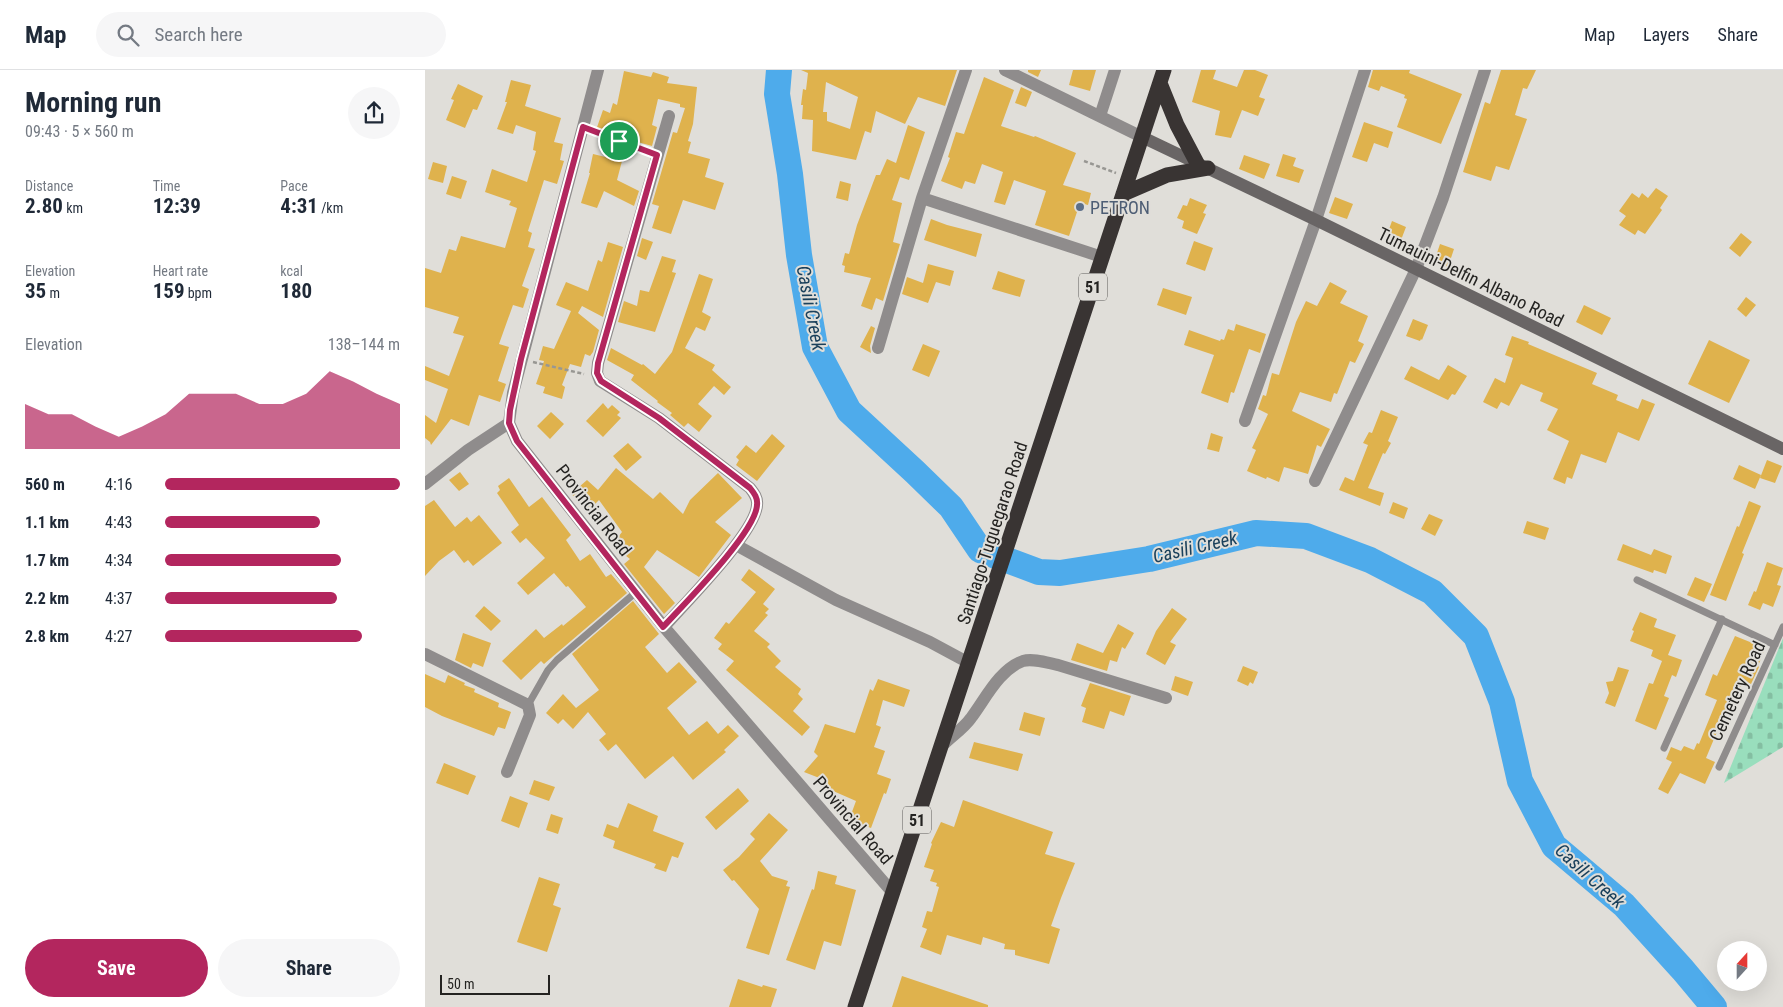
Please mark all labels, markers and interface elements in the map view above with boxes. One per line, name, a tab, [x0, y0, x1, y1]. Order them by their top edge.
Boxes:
search box	[96, 12, 446, 57]
text: Map	[25, 21, 66, 49]
icon: search	[114, 21, 142, 49]
text: Search here	[154, 23, 243, 46]
text: Map	[1584, 24, 1615, 45]
text: Layers	[1643, 24, 1690, 45]
text: Share	[1718, 24, 1758, 45]
text: Morning run	[25, 86, 161, 119]
button: share	[348, 87, 400, 139]
pin	[598, 120, 640, 162]
text: 09:43 · 5 × 560 m	[25, 122, 134, 141]
icon: arrive	[605, 127, 633, 155]
text: Distance	[25, 178, 73, 194]
text: Time	[153, 178, 180, 194]
text: Pace	[280, 178, 308, 194]
text: 2.80	[25, 194, 63, 218]
text: 12:39	[153, 194, 201, 218]
text: 4:31	[280, 194, 318, 218]
place label: PETRON	[1090, 197, 1150, 218]
text: km	[63, 200, 83, 216]
text: /km	[318, 200, 343, 216]
marker: PETRON	[1074, 201, 1086, 213]
street label: Tumauini-Delfin Albano Road	[1375, 223, 1567, 331]
text: Elevation	[25, 263, 75, 279]
text: Heart rate	[153, 263, 208, 279]
text: kcal	[280, 263, 303, 279]
water label: Casili Creek	[791, 264, 831, 353]
road number: 51	[1079, 273, 1107, 300]
text: 35	[25, 279, 46, 303]
text: 159	[153, 279, 185, 303]
text: 180	[280, 279, 312, 303]
text: m	[46, 285, 60, 301]
text: bpm	[185, 285, 212, 301]
text: Elevation	[25, 335, 83, 354]
text: 138–144 m	[328, 335, 400, 354]
street label: Santiago-Tuguegarao Road	[953, 439, 1031, 627]
street label: Provincial Road	[552, 460, 636, 560]
text: 560 m	[25, 475, 65, 494]
text: 4:16	[105, 475, 132, 494]
text: 1.1 km	[25, 513, 69, 532]
text: 4:43	[105, 513, 132, 532]
water label: Casili Creek	[1150, 526, 1240, 568]
text: 1.7 km	[25, 551, 69, 570]
text: 4:34	[105, 551, 132, 570]
text: 2.2 km	[25, 589, 69, 608]
text: 4:37	[105, 589, 132, 608]
text: 2.8 km	[25, 627, 69, 646]
text: 4:27	[105, 627, 132, 646]
street label: Cemetery Road	[1705, 638, 1769, 744]
street label: Provincial Road	[809, 772, 897, 868]
road number: 51	[903, 806, 931, 834]
water label: Casili Creek	[1550, 839, 1630, 914]
button: Save	[25, 939, 208, 997]
button: Share	[218, 939, 400, 997]
north arrow	[1717, 941, 1767, 991]
map controls	[1717, 941, 1767, 991]
scale bar	[440, 972, 550, 995]
text: 50 m	[447, 976, 475, 992]

